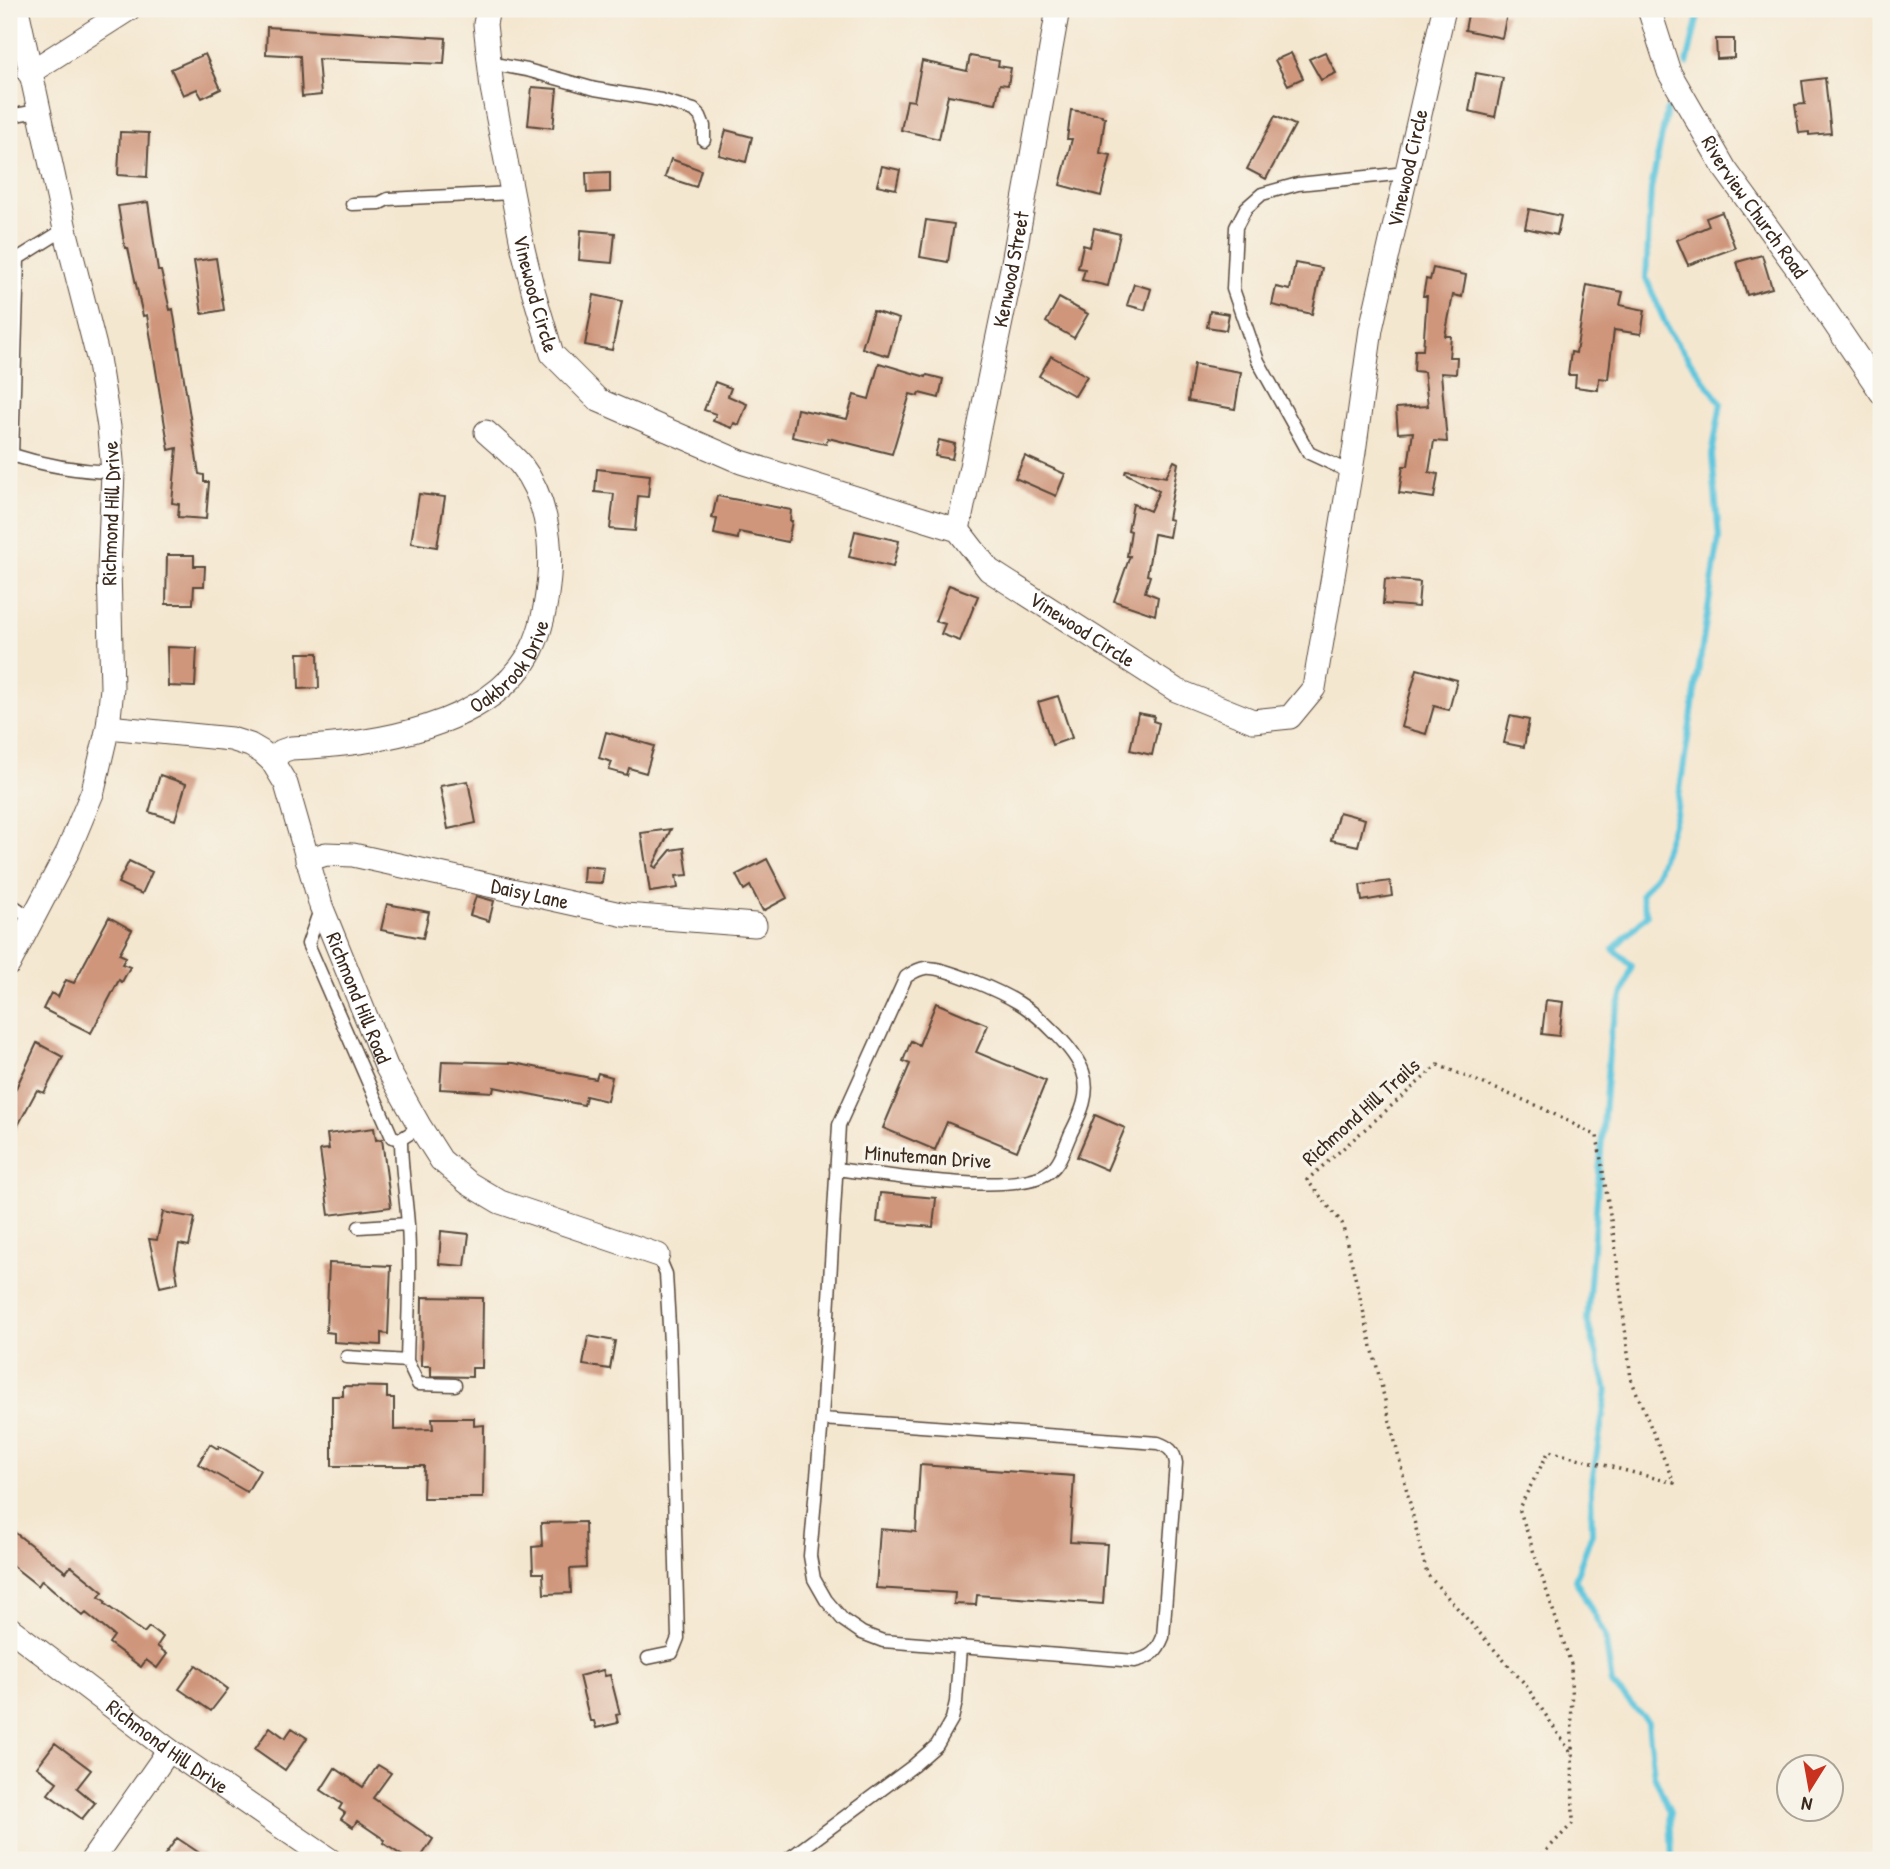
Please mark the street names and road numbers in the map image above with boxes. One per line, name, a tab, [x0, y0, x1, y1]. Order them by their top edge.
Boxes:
street label: Vinewood Circle	[1380, 106, 1435, 230]
street label: Riverview Church Road	[1695, 130, 1815, 284]
street label: Kenwood Street	[985, 208, 1036, 330]
street label: Vinewood Circle	[507, 233, 566, 356]
street label: Richmond Hill Drive	[94, 440, 127, 586]
street label: Vinewood Circle	[1024, 584, 1141, 674]
street label: Oakbrook Drive	[464, 617, 556, 720]
street label: Daisy Lane	[488, 871, 571, 916]
street label: Richmond Hill Road	[319, 928, 399, 1068]
street label: Richmond Hill Trails	[1295, 1051, 1426, 1172]
street label: Minuteman Drive	[864, 1138, 992, 1175]
street label: Richmond Hill Drive	[100, 1692, 234, 1801]

